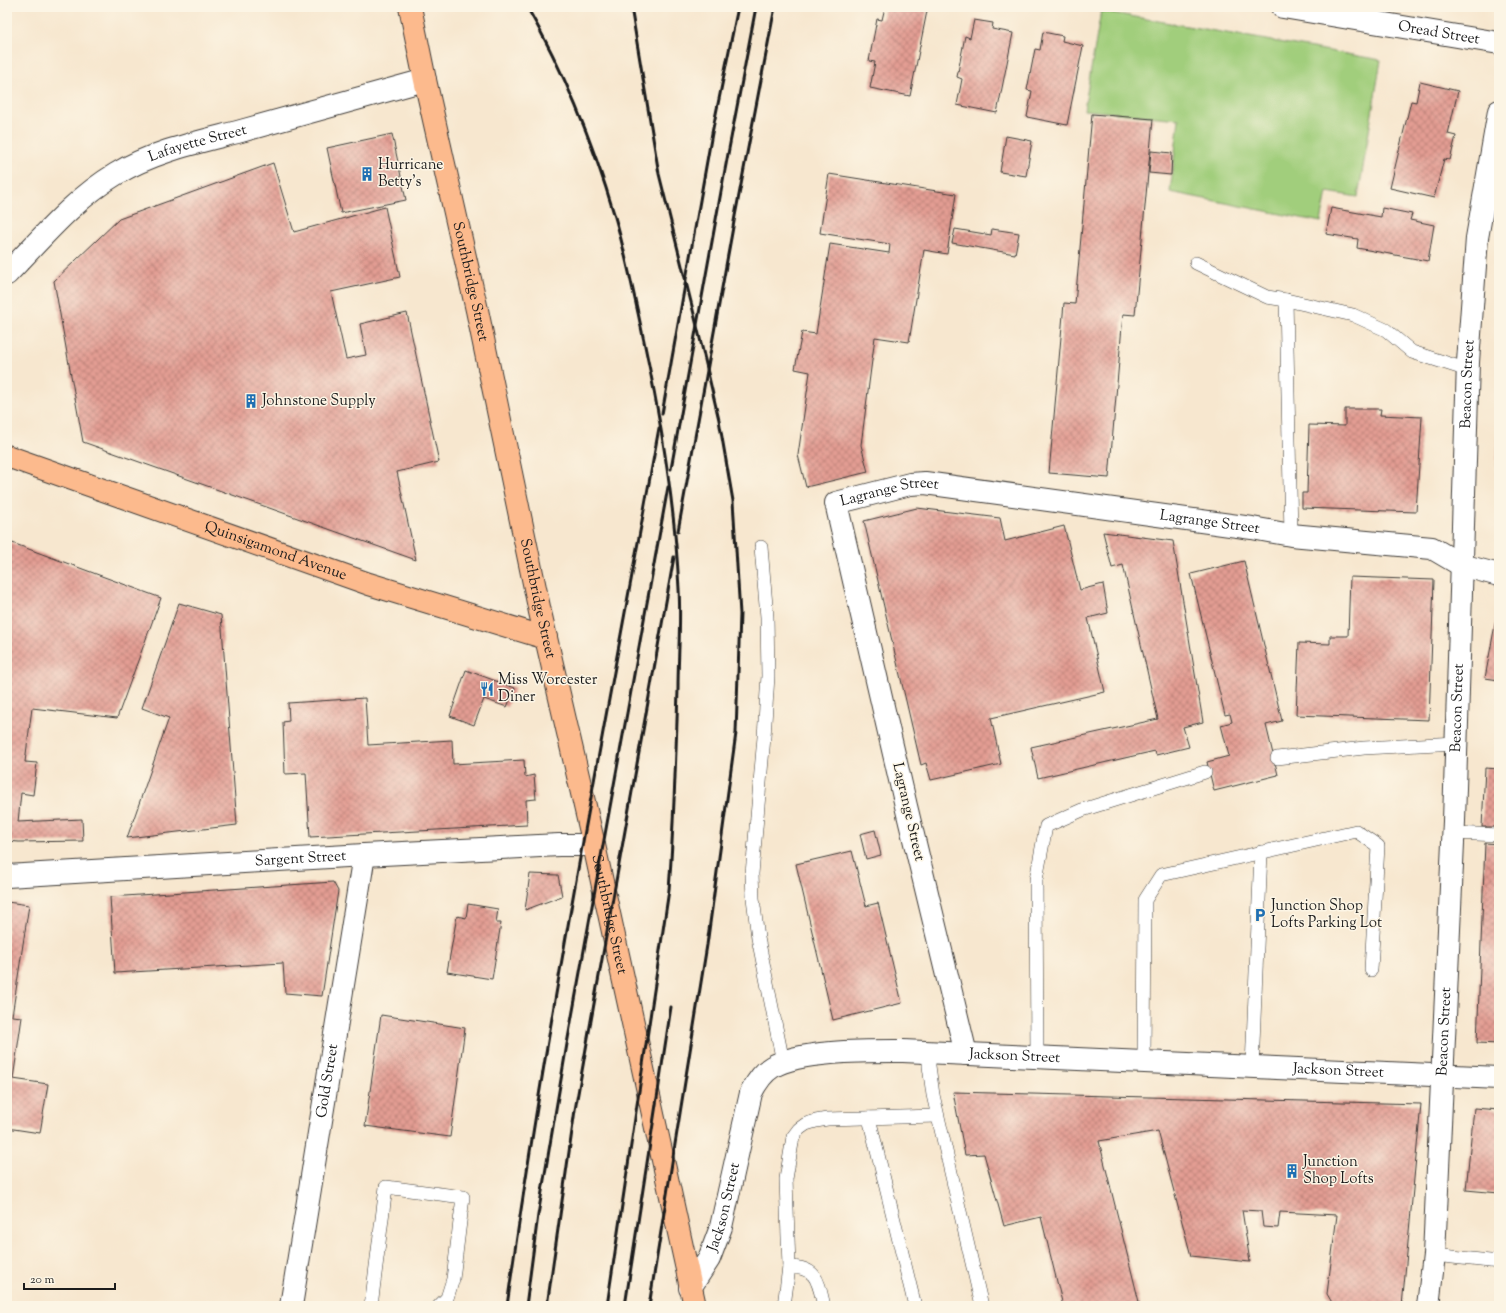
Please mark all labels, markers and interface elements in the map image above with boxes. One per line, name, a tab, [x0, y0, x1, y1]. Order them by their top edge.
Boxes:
street label: Oread Street	[1396, 16, 1481, 50]
street label: Lafayette Street	[145, 119, 249, 167]
place label: Hurricane Betty's	[378, 155, 443, 193]
building icon: Hurricane Betty's	[359, 166, 375, 182]
street label: Southbridge Street	[447, 219, 494, 343]
street label: Beacon Street	[1455, 339, 1480, 429]
place label: Johnstone Supply	[261, 391, 376, 412]
building icon: Johnstone Supply	[243, 393, 259, 409]
street label: Lagrange Street	[838, 472, 940, 512]
street label: Lagrange Street	[1158, 505, 1261, 540]
street label: Quinsigamond Avenue	[202, 516, 350, 586]
street label: Southbridge Street	[514, 536, 561, 660]
street label: Beacon Street	[1446, 663, 1469, 753]
place label: Miss Worcester Diner	[498, 670, 598, 708]
restaurant icon: Miss Worcester Diner	[479, 681, 495, 697]
street label: Lagrange Street	[886, 761, 930, 863]
street label: Sargent Street	[254, 846, 347, 872]
street label: Southbridge Street	[586, 852, 633, 976]
place label: Junction Shop Lofts Parking Lot	[1270, 896, 1382, 934]
parking icon: Junction Shop Lofts Parking Lot	[1252, 907, 1268, 923]
street label: Beacon Street	[1432, 987, 1457, 1077]
street label: Gold Street	[311, 1042, 344, 1120]
street label: Jackson Street	[968, 1043, 1061, 1069]
street label: Jackson Street	[1291, 1058, 1384, 1083]
place label: Junction Shop Lofts	[1302, 1152, 1374, 1190]
street label: Jackson Street	[702, 1161, 746, 1255]
building icon: Junction Shop Lofts	[1284, 1163, 1300, 1179]
scale bar	[24, 1265, 115, 1291]
text: 20 m	[30, 1271, 55, 1289]

